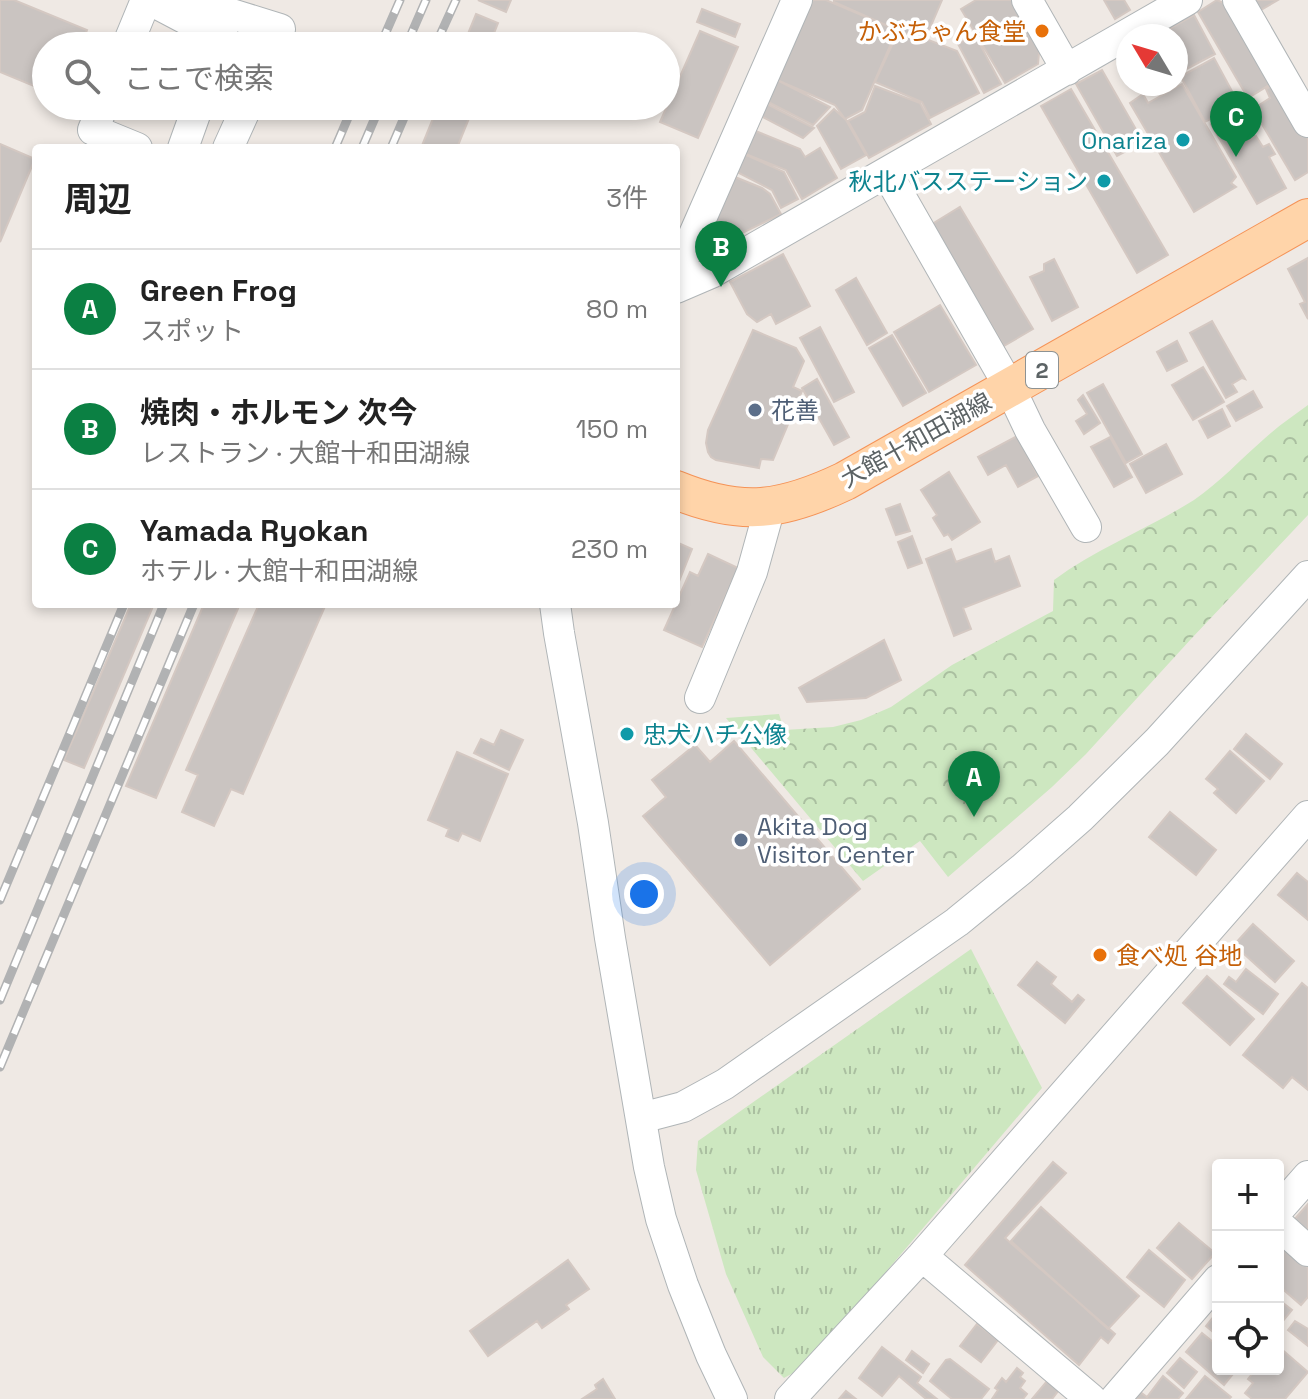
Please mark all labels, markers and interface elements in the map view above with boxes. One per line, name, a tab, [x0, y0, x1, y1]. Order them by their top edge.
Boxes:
place label: かぶちゃん食堂	[858, 16, 1026, 47]
marker: かぶちゃん食堂	[1033, 22, 1051, 40]
north arrow	[1116, 24, 1188, 96]
search box	[32, 32, 680, 120]
icon: search	[60, 54, 104, 98]
text: ここで検索	[124, 59, 274, 98]
pin: C	[1210, 91, 1262, 157]
place label: Onariza	[1081, 125, 1167, 156]
marker: Onariza	[1174, 131, 1192, 149]
place label: 秋北バスステーション	[848, 166, 1088, 197]
marker: 秋北バスステーション	[1095, 172, 1113, 190]
text: 周辺	[64, 178, 132, 221]
text: 3件	[606, 181, 648, 215]
pin: B	[695, 221, 747, 287]
text: Green Frog	[140, 271, 297, 310]
text: A	[82, 292, 98, 326]
text: 80 m	[586, 292, 648, 326]
text: スポット	[140, 314, 244, 348]
road number: 2	[1026, 352, 1058, 388]
street label: 大館十和田湖線	[835, 386, 997, 494]
text: 焼肉・ホルモン 次今	[140, 393, 418, 432]
place label: 花善	[771, 395, 819, 426]
marker: 花善	[746, 401, 764, 419]
text: B	[81, 412, 99, 446]
text: 150 m	[576, 412, 648, 446]
text: レストラン · 大館十和田湖線	[140, 436, 470, 470]
text: Yamada Ryokan	[140, 511, 369, 550]
text: C	[82, 532, 98, 566]
text: 230 m	[571, 532, 648, 566]
text: ホテル · 大館十和田湖線	[140, 554, 418, 588]
place label: 忠犬ハチ公像	[643, 719, 787, 750]
marker: 忠犬ハチ公像	[618, 725, 636, 743]
pin: A	[948, 751, 1000, 817]
place label: Akita Dog Visitor Center	[757, 811, 915, 870]
marker: Akita Dog Visitor Center	[732, 831, 750, 849]
your location	[624, 874, 664, 914]
place label: 食べ処 谷地	[1116, 940, 1242, 971]
marker: 食べ処 谷地	[1091, 946, 1109, 964]
map controls	[1212, 1159, 1284, 1375]
button: +	[1212, 1159, 1284, 1231]
button: −	[1212, 1231, 1284, 1303]
button: locate	[1212, 1303, 1284, 1375]

